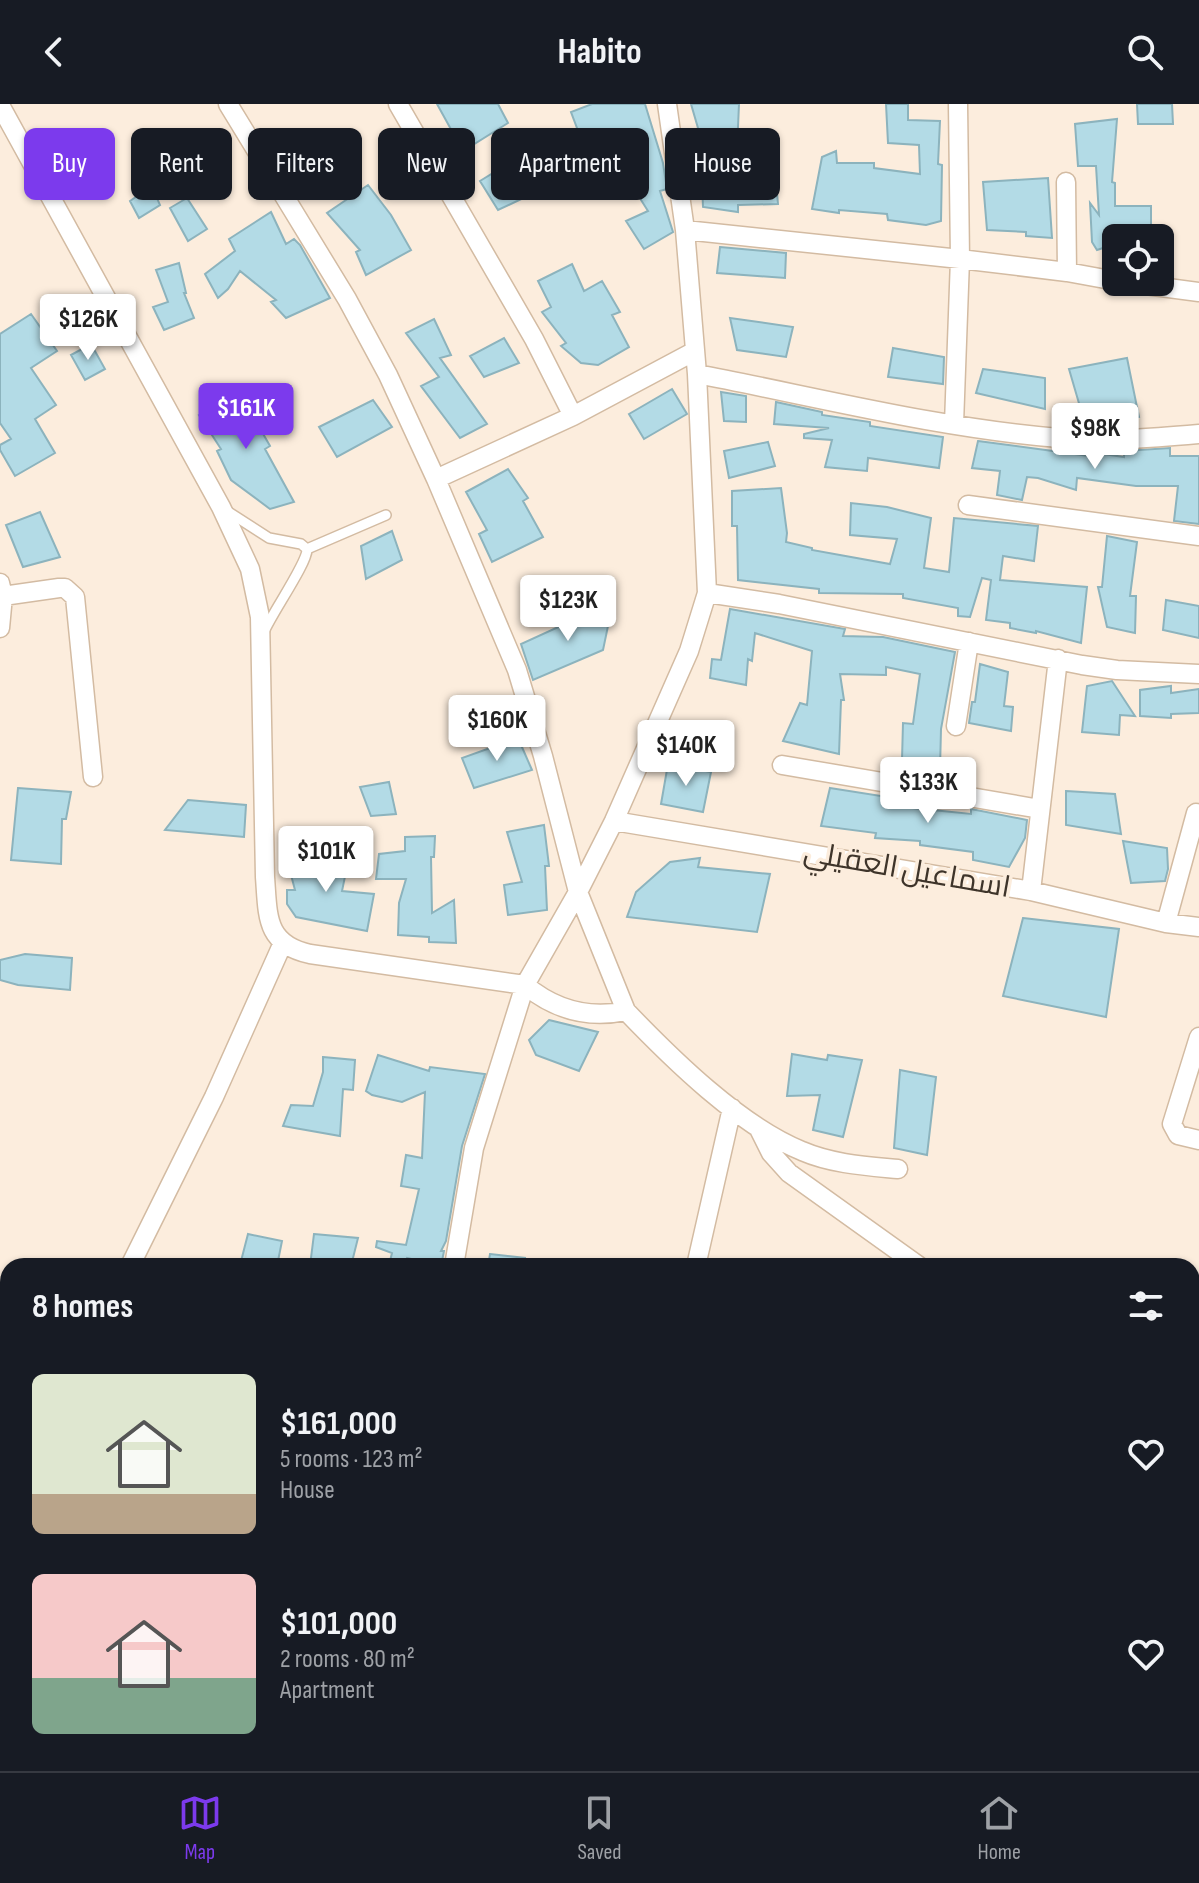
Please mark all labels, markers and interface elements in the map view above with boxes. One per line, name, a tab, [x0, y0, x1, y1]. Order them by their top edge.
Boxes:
icon: back	[32, 30, 76, 74]
icon: search	[1123, 30, 1167, 74]
text: Habito	[557, 31, 642, 74]
chip: Buy	[24, 128, 115, 200]
chip: Rent	[131, 128, 232, 200]
chip: Filters	[248, 128, 362, 200]
chip: New	[378, 128, 475, 200]
chip: Apartment	[491, 128, 649, 200]
chip: House	[665, 128, 780, 200]
map controls	[1102, 224, 1174, 296]
button: locate	[1102, 224, 1174, 296]
pin: $126K	[32, 294, 144, 362]
text: $126K	[58, 304, 118, 335]
pin: $161K	[190, 383, 302, 451]
text: $161K	[216, 393, 276, 424]
pin: $98K	[1048, 403, 1142, 471]
text: $98K	[1070, 413, 1120, 444]
pin: $123K	[512, 575, 624, 643]
text: $123K	[538, 585, 598, 616]
pin: $160K	[441, 695, 553, 763]
text: $160K	[467, 705, 527, 736]
pin: $140K	[630, 720, 742, 788]
text: $140K	[656, 730, 717, 761]
pin: $133K	[872, 757, 984, 825]
text: $133K	[898, 767, 958, 798]
pin: $101K	[270, 826, 382, 894]
street label: اسماعيل العقيلي	[800, 834, 1013, 910]
text: $101K	[296, 836, 356, 867]
icon: filters	[1124, 1284, 1168, 1328]
text: 8 homes	[32, 1286, 133, 1327]
text: $161,000	[280, 1403, 397, 1444]
icon: home	[96, 1406, 192, 1502]
icon: heart	[1124, 1432, 1168, 1476]
text: 5 rooms · 123 m²	[280, 1444, 423, 1475]
text: House	[280, 1475, 335, 1506]
text: $101,000	[280, 1603, 397, 1644]
icon: home	[96, 1606, 192, 1702]
icon: heart	[1124, 1632, 1168, 1676]
text: 2 rooms · 80 m²	[280, 1644, 415, 1675]
text: Apartment	[280, 1675, 374, 1706]
tab: Map	[178, 1791, 222, 1866]
tab: Saved	[577, 1791, 622, 1866]
tab: Home	[977, 1791, 1021, 1866]

